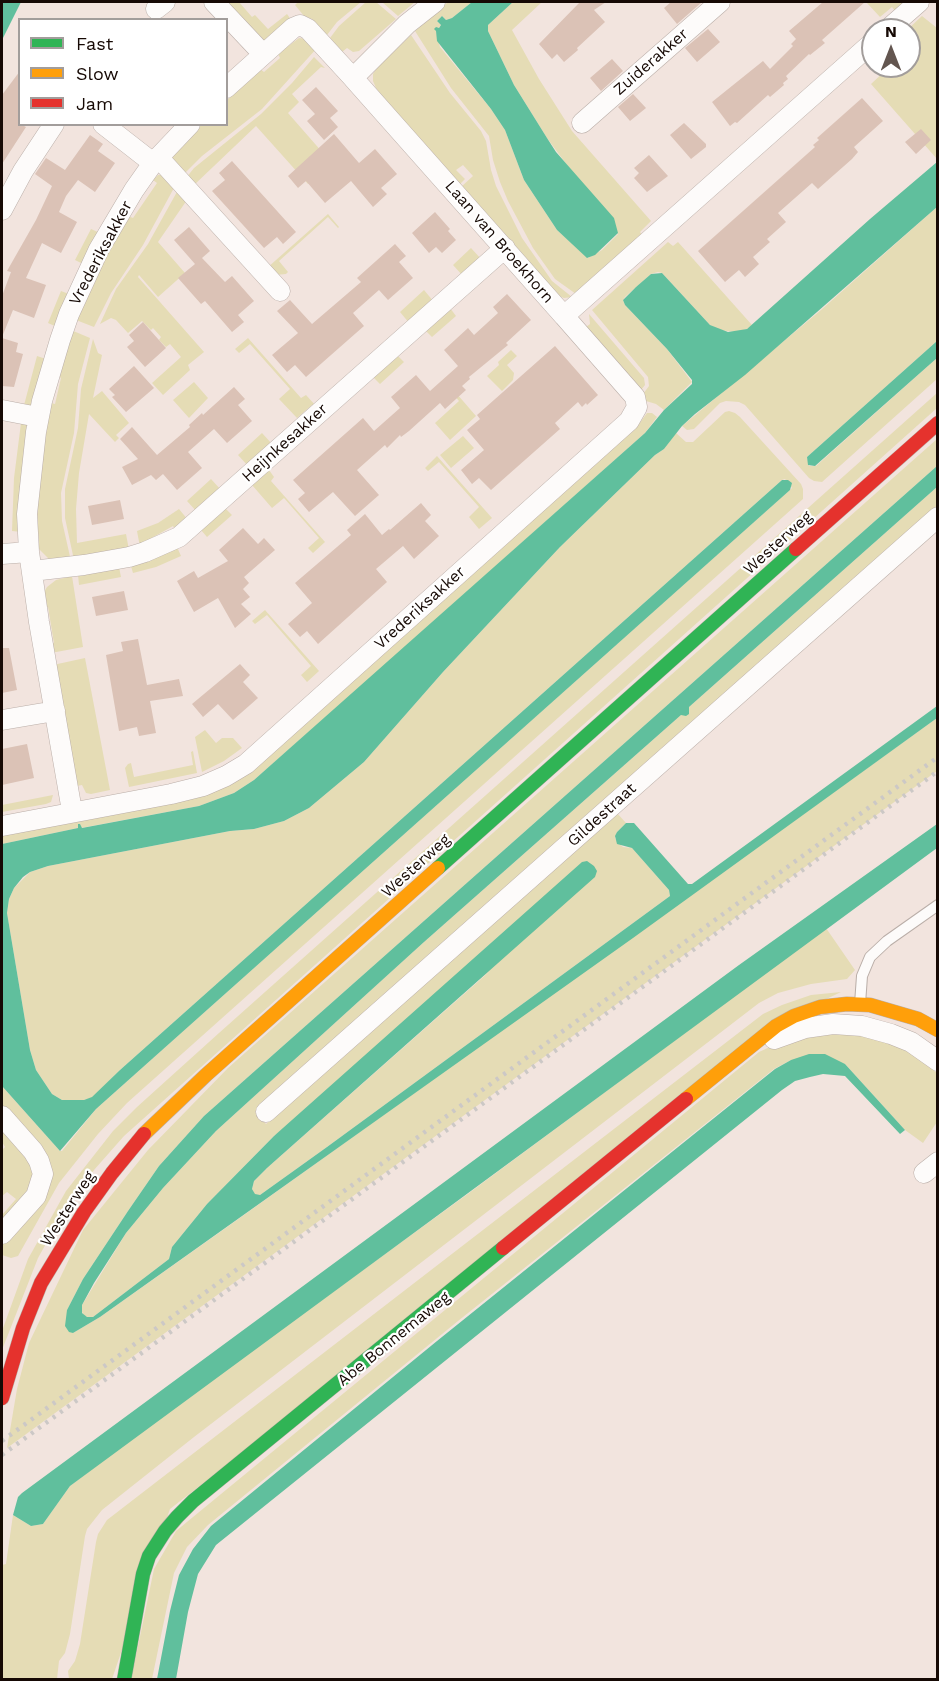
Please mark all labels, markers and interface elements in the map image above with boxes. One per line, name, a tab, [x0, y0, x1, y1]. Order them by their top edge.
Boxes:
legend	[18, 18, 228, 126]
north arrow	[861, 18, 921, 78]
text: N	[885, 22, 897, 41]
street label: Zuiderakker	[610, 25, 692, 99]
text: Fast	[76, 33, 113, 54]
text: Slow	[76, 63, 119, 84]
text: Jam	[76, 93, 113, 114]
street label: Laan van Broekhorn	[441, 177, 557, 307]
street label: Vrederiksakker	[65, 198, 137, 308]
street label: Heijnkesakker	[238, 400, 332, 486]
street label: Westerweg	[740, 507, 816, 579]
street label: Vrederiksakker	[371, 562, 469, 654]
street label: Gildestraat	[564, 779, 640, 851]
street label: Westerweg	[378, 830, 454, 902]
street label: Westerweg	[37, 1168, 99, 1250]
street label: Abe Bonnemaweg	[334, 1288, 454, 1390]

